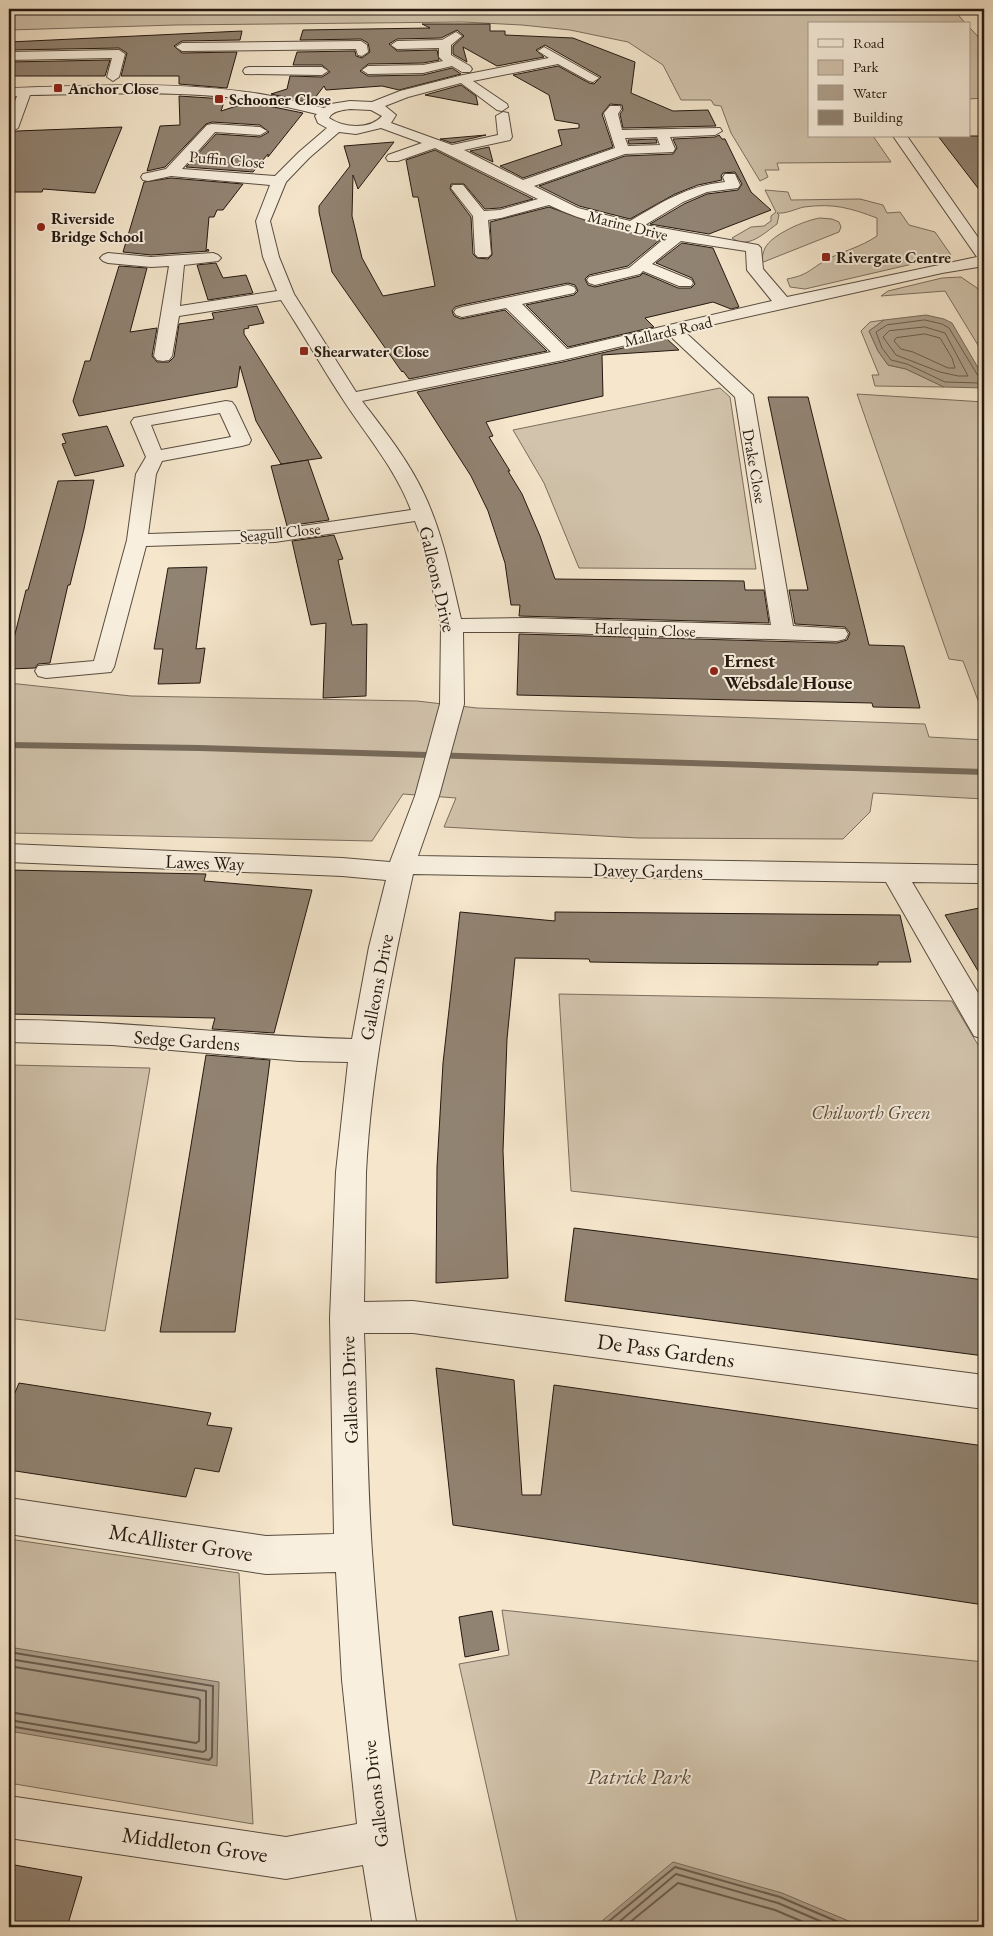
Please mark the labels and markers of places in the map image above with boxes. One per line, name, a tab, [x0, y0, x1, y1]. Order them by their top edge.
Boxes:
place label: Anchor Close	[67, 78, 159, 99]
marker: Anchor Close	[52, 82, 64, 94]
place label: Schooner Close	[229, 89, 331, 110]
marker: Schooner Close	[213, 93, 225, 105]
place label: Riverside Bridge School	[51, 208, 144, 247]
marker: Riverside Bridge School	[35, 221, 47, 233]
place label: Rivergate Centre	[836, 247, 951, 268]
marker: Rivergate Centre	[820, 251, 832, 263]
place label: Shearwater Close	[314, 341, 429, 362]
marker: Shearwater Close	[298, 345, 310, 357]
place label: Ernest Websdale House	[724, 648, 852, 695]
marker: Ernest Websdale House	[708, 665, 720, 677]

